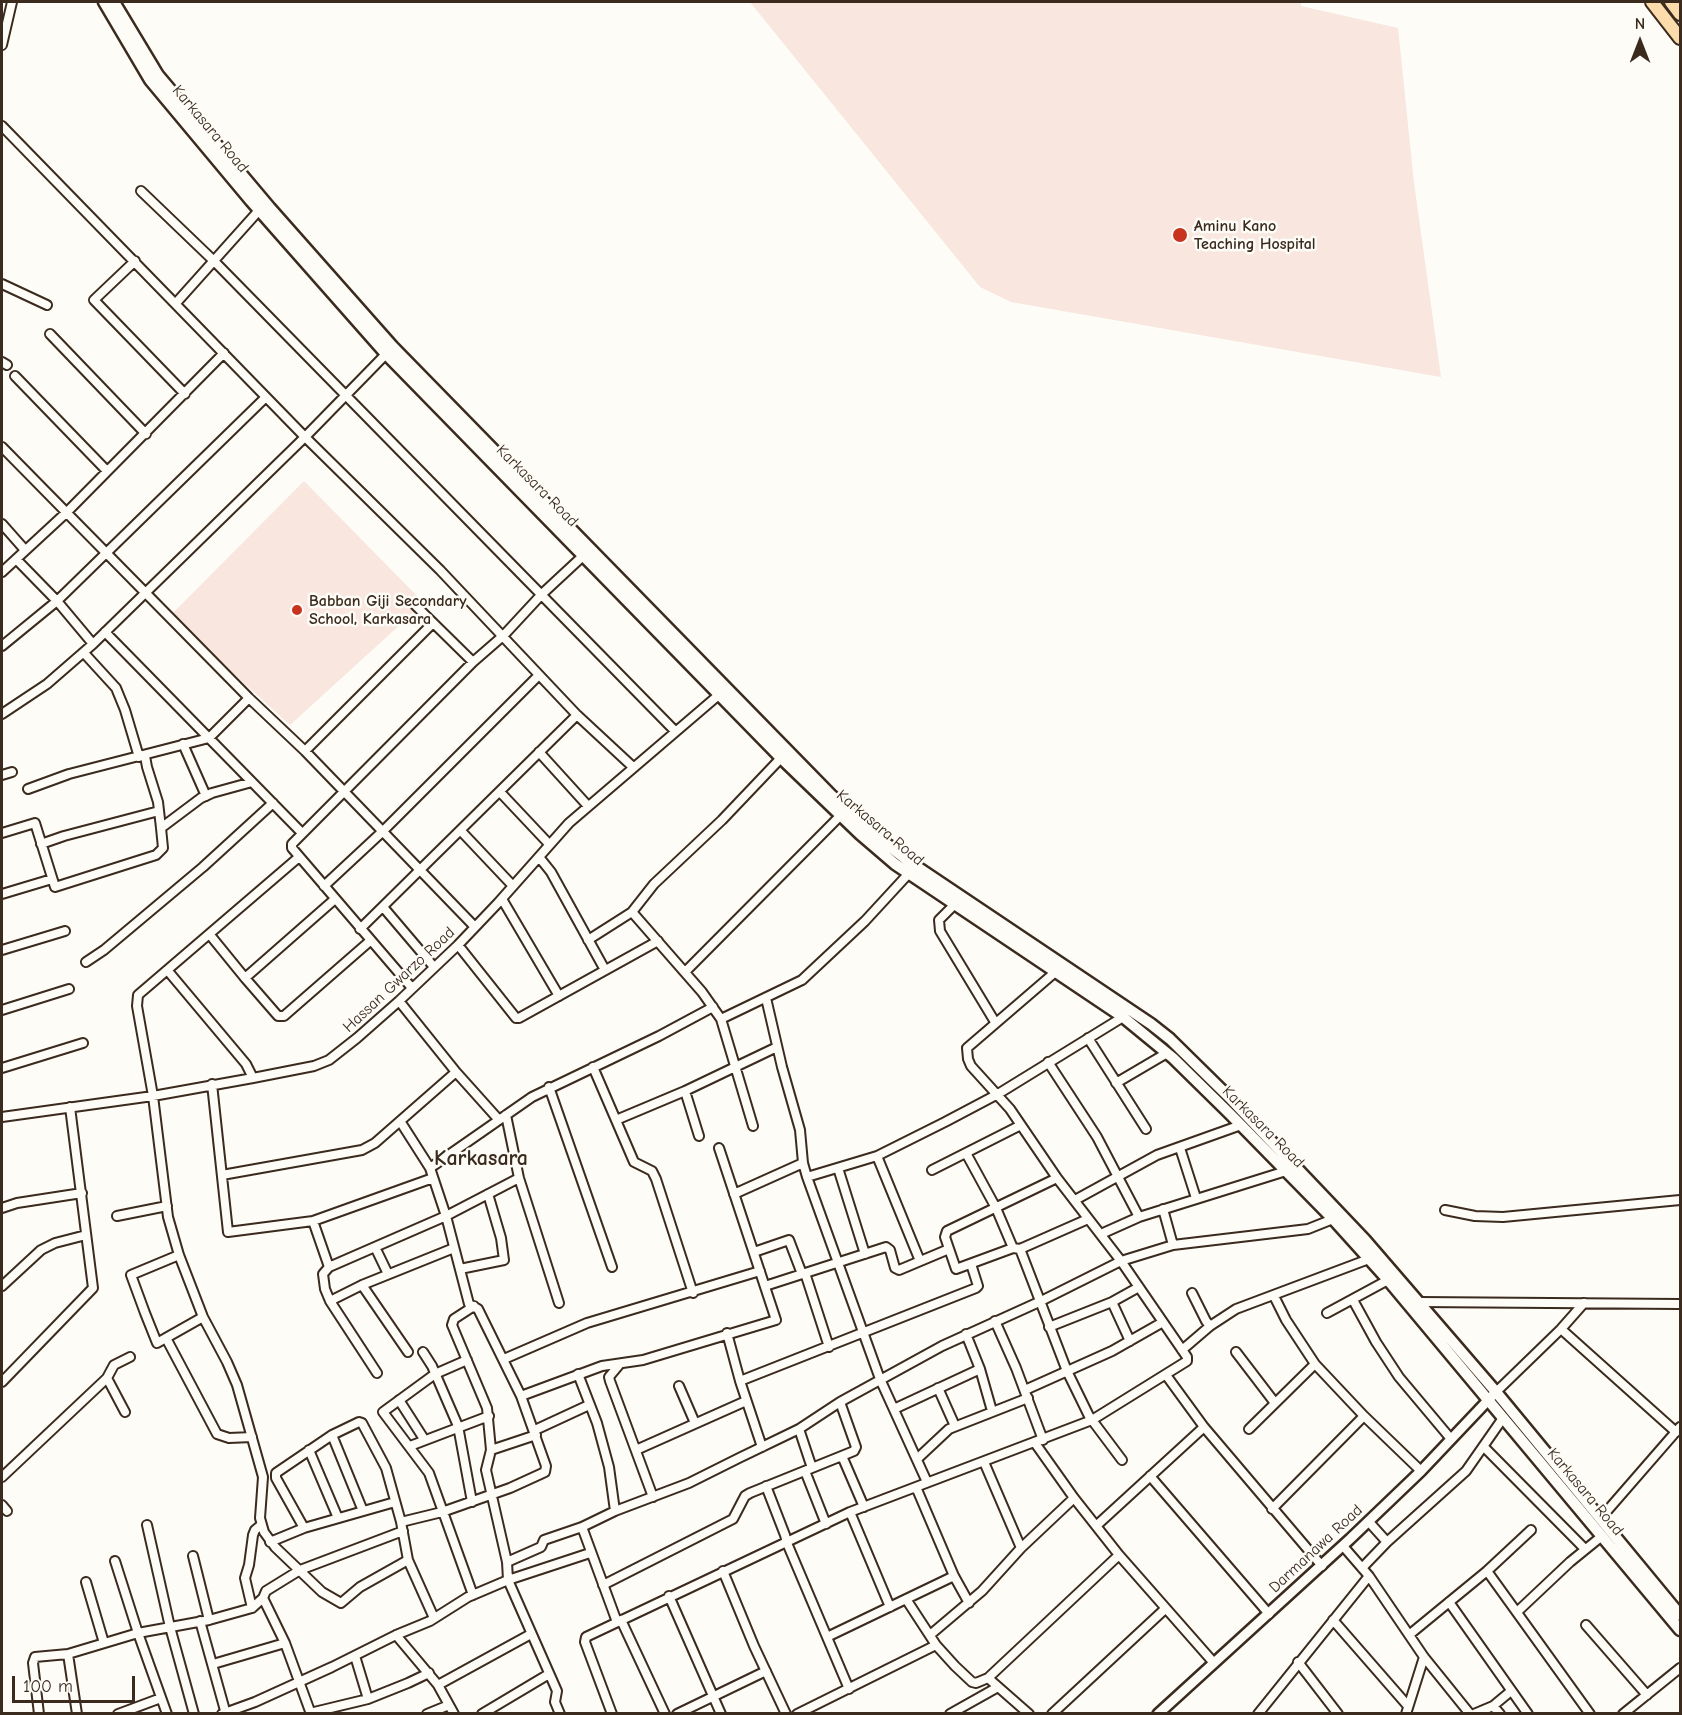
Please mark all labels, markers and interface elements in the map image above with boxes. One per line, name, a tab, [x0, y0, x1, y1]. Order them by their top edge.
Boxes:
north arrow	[1610, 12, 1670, 72]
text: N	[1635, 15, 1645, 33]
street label: Karkasara Road	[168, 81, 252, 177]
place label: Aminu Kano Teaching Hospital	[1194, 216, 1316, 254]
marker: Aminu Kano Teaching Hospital	[1171, 226, 1189, 244]
street label: Karkasara Road	[492, 441, 582, 531]
place label: Babban Giji Secondary School, Karkasara	[309, 591, 466, 629]
marker: Babban Giji Secondary School, Karkasara	[290, 603, 304, 617]
street label: Karkasara Road	[832, 786, 928, 870]
street label: Hassan Gwarzo Road	[339, 923, 459, 1037]
street label: Karkasara Road	[1218, 1082, 1308, 1172]
district label: Karkasara	[434, 1146, 528, 1172]
street label: Karkasara Road	[1543, 1444, 1627, 1540]
street label: Darmanawa Road	[1265, 1501, 1367, 1597]
scale bar	[15, 1664, 138, 1702]
text: 100 m	[23, 1676, 73, 1697]

